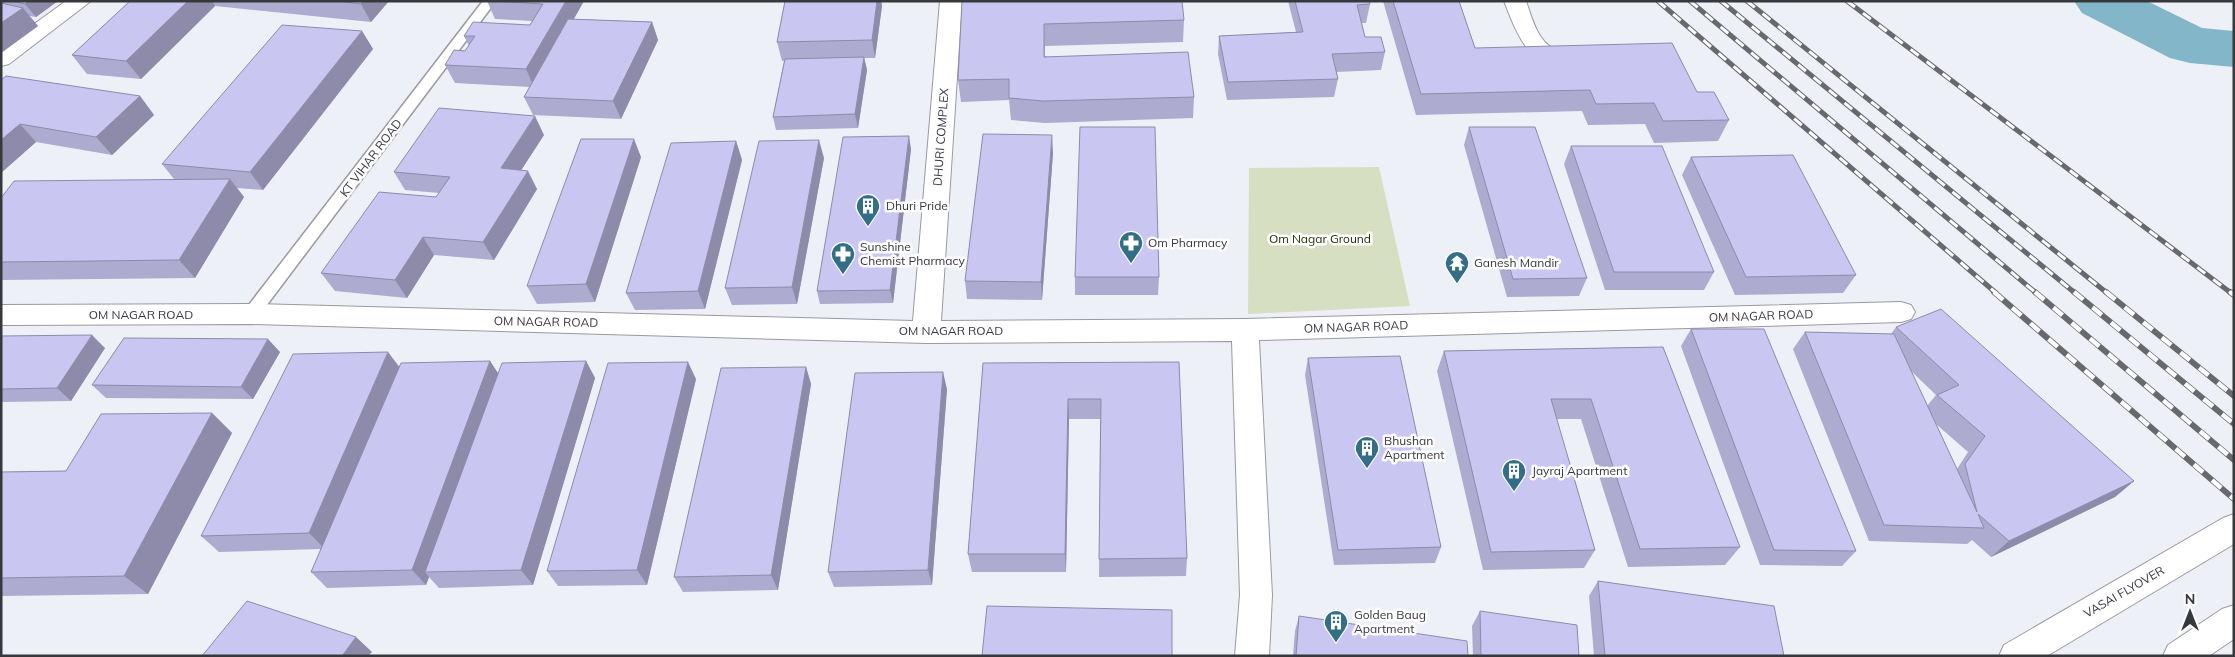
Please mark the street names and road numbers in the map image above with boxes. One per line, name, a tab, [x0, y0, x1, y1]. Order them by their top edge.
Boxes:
street label: DHURI COMPLEX	[930, 87, 951, 186]
street label: KT VIHAR ROAD	[336, 116, 405, 200]
street label: OM NAGAR ROAD	[1708, 306, 1813, 325]
street label: OM NAGAR ROAD	[89, 307, 193, 322]
street label: OM NAGAR ROAD	[494, 313, 598, 330]
street label: OM NAGAR ROAD	[1303, 317, 1408, 336]
street label: OM NAGAR ROAD	[899, 323, 1003, 338]
street label: VASAI FLYOVER	[2081, 562, 2167, 621]

